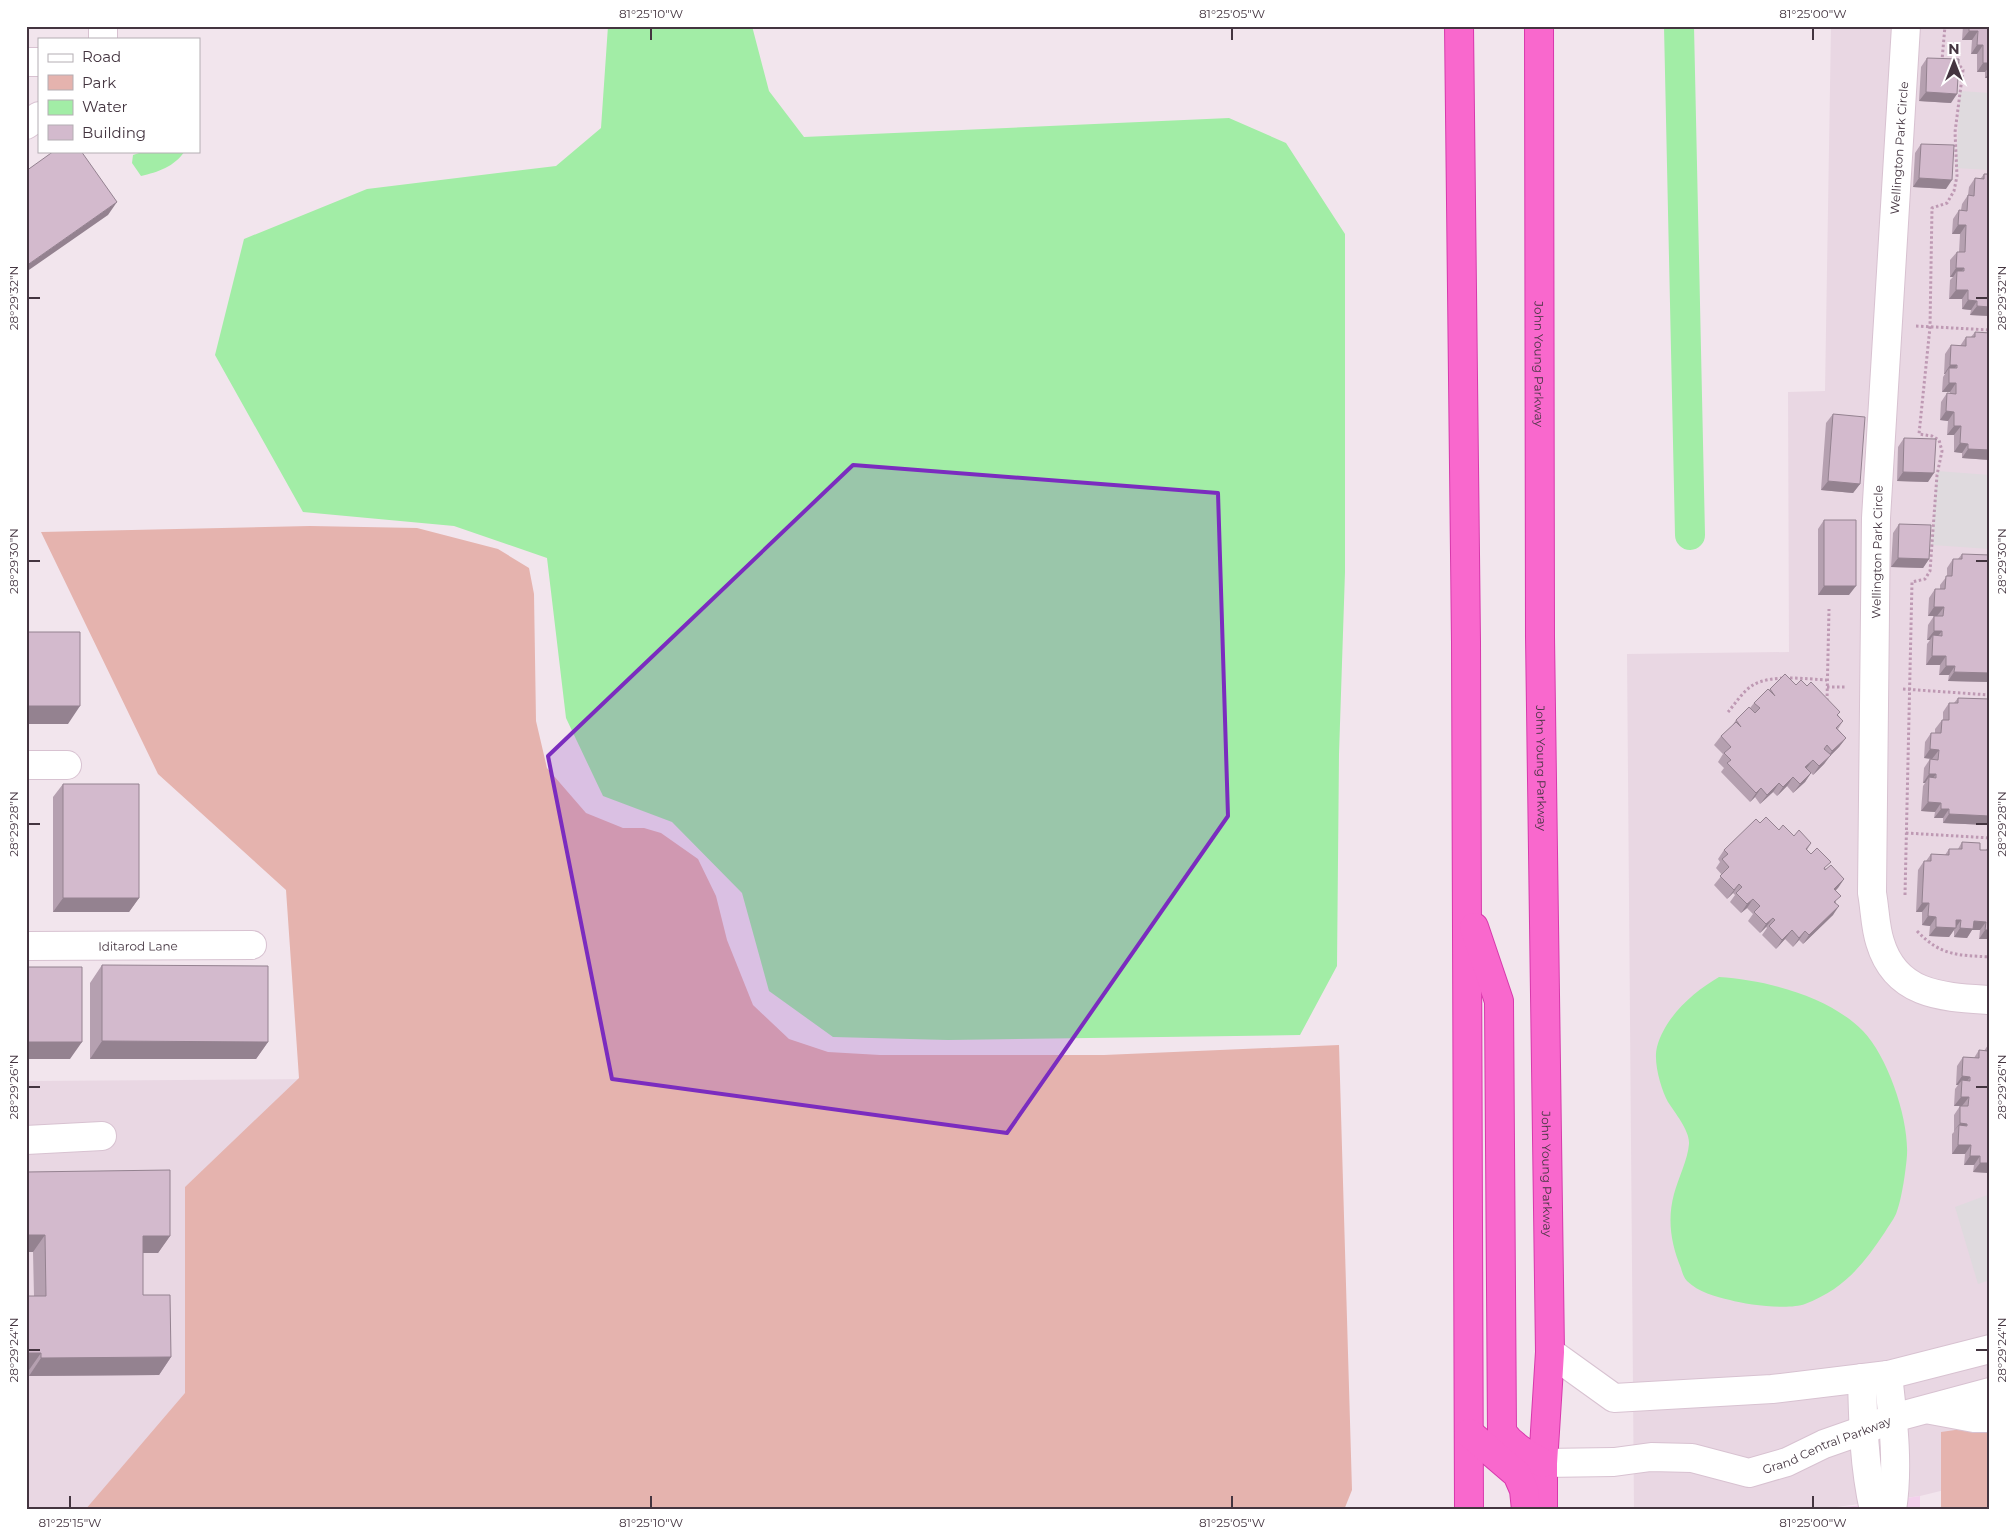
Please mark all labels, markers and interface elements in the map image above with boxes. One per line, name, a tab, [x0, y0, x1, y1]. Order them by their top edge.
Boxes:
text: 81°25'10"W	[619, 6, 683, 21]
text: 81°25'05"W	[1199, 6, 1265, 21]
text: 81°25'00"W	[1779, 6, 1847, 21]
legend	[38, 38, 200, 152]
north arrow	[1928, 38, 1978, 88]
text: N	[1948, 40, 1960, 58]
text: Road	[82, 47, 121, 66]
text: Park	[82, 73, 116, 92]
street label: Wellington Park Circle	[1887, 81, 1911, 215]
text: Water	[82, 97, 128, 116]
text: Building	[82, 123, 146, 142]
text: 28°29'32"N	[6, 266, 21, 330]
text: 28°29'32"N	[1994, 266, 2009, 330]
street label: John Young Parkway	[1532, 300, 1547, 427]
street label: Wellington Park Circle	[1868, 485, 1886, 619]
text: 28°29'30"N	[6, 528, 21, 594]
text: 28°29'30"N	[1994, 528, 2009, 594]
street label: John Young Parkway	[1533, 704, 1550, 831]
text: 28°29'28"N	[6, 791, 21, 857]
text: 28°29'28"N	[1994, 791, 2009, 857]
street label: Iditarod Lane	[98, 938, 178, 953]
text: 28°29'26"N	[6, 1054, 21, 1120]
text: 28°29'26"N	[1994, 1054, 2009, 1120]
street label: John Young Parkway	[1539, 1110, 1556, 1237]
text: 28°29'24"N	[6, 1317, 21, 1383]
text: 28°29'24"N	[1994, 1317, 2009, 1383]
street label: Grand Central Parkway	[1760, 1412, 1893, 1476]
text: 81°25'15"W	[39, 1515, 101, 1530]
text: 81°25'10"W	[619, 1515, 683, 1530]
text: 81°25'05"W	[1199, 1515, 1265, 1530]
text: 81°25'00"W	[1779, 1515, 1847, 1530]

